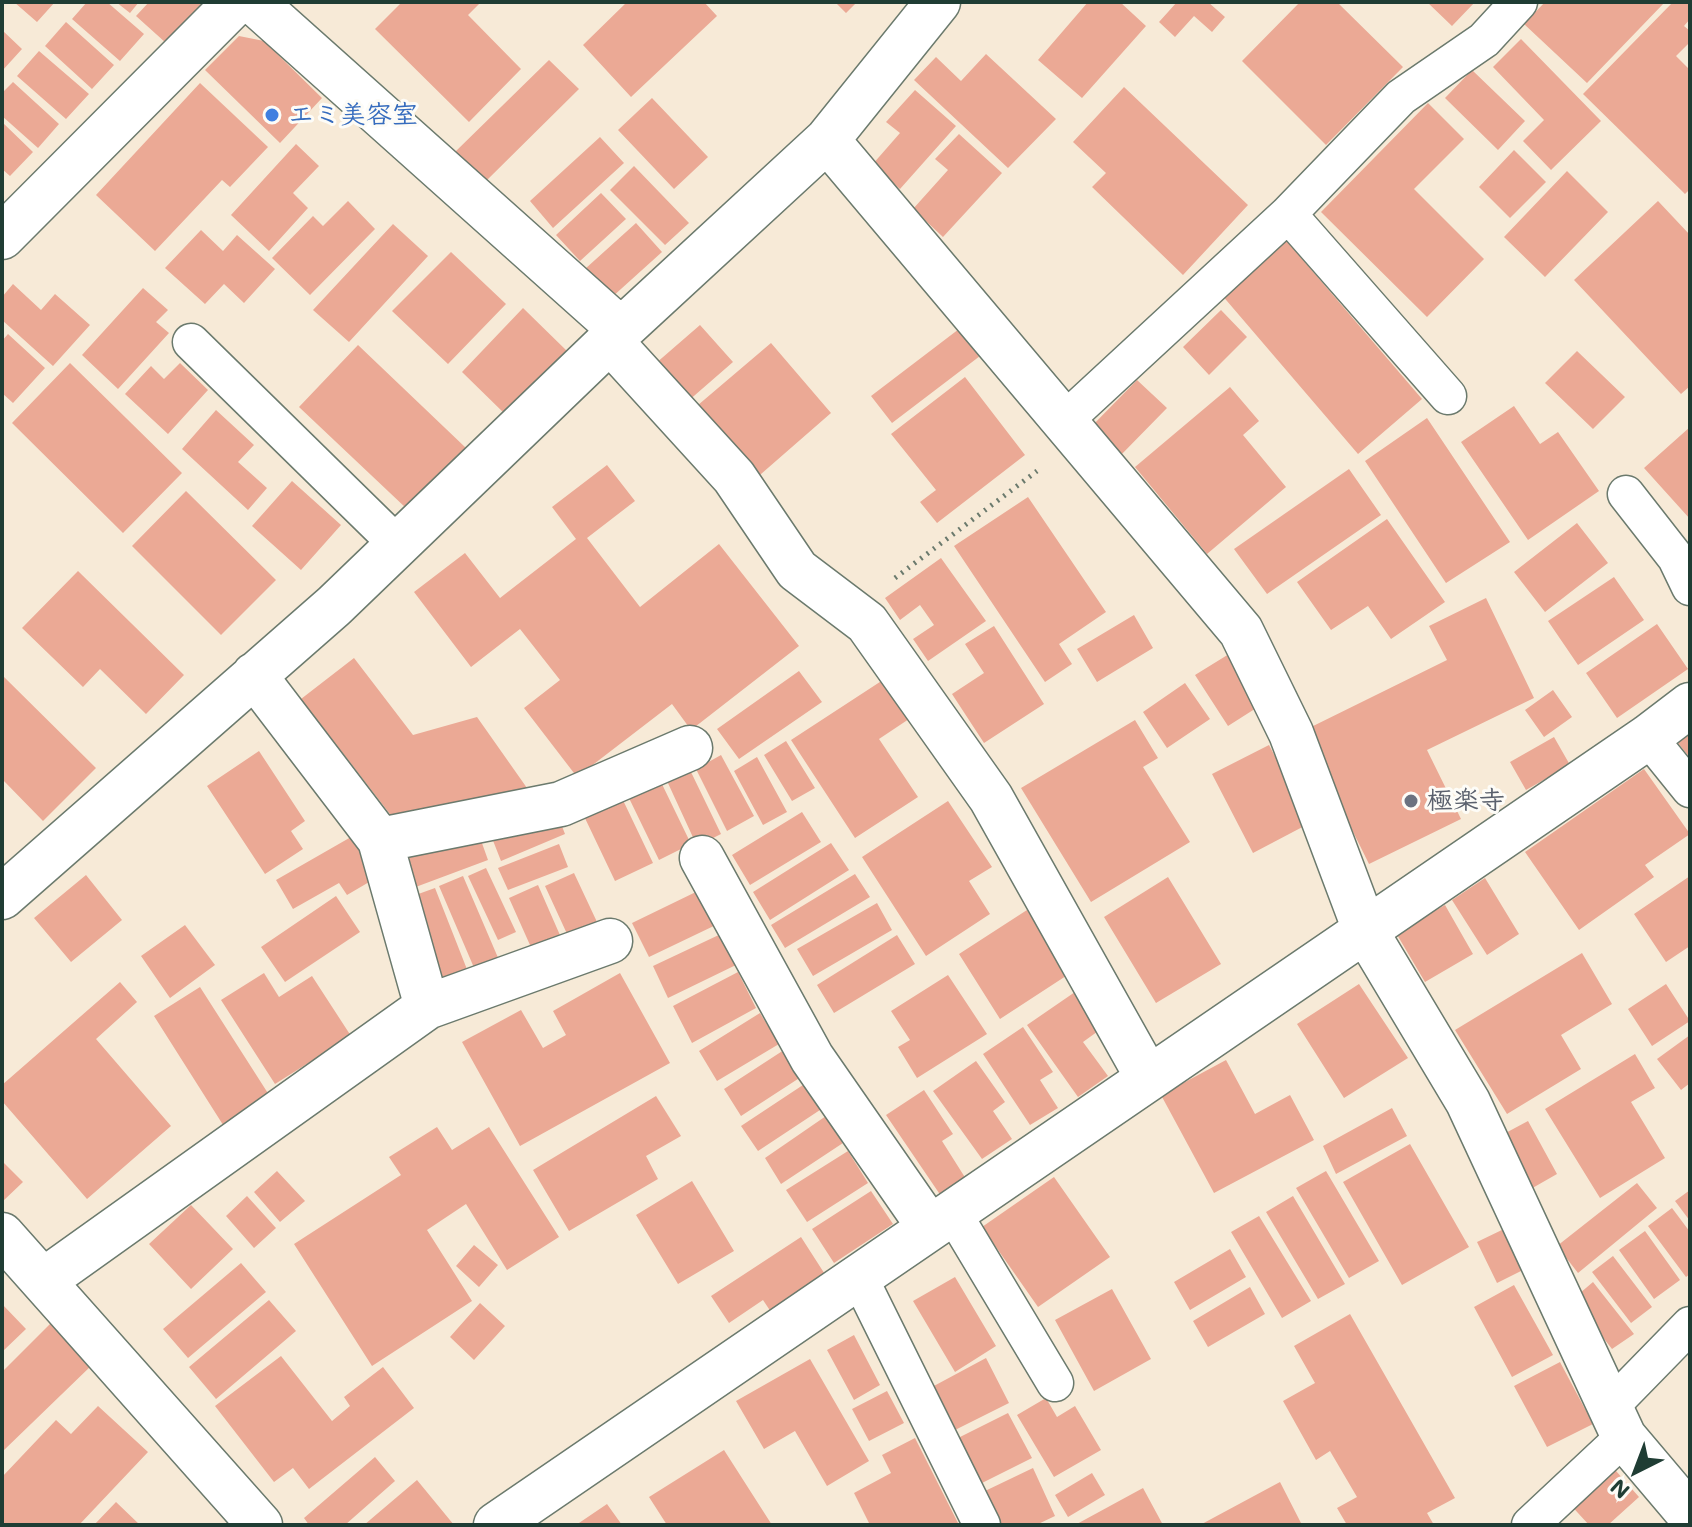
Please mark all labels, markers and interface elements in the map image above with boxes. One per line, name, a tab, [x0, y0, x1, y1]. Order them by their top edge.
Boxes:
place label: エミ美容室	[288, 99, 418, 131]
marker: エミ美容室	[263, 106, 281, 124]
place label: 極楽寺	[1427, 785, 1505, 817]
marker: 極楽寺	[1402, 792, 1420, 810]
north arrow	[1596, 1431, 1676, 1511]
text: N	[1604, 1473, 1636, 1506]

